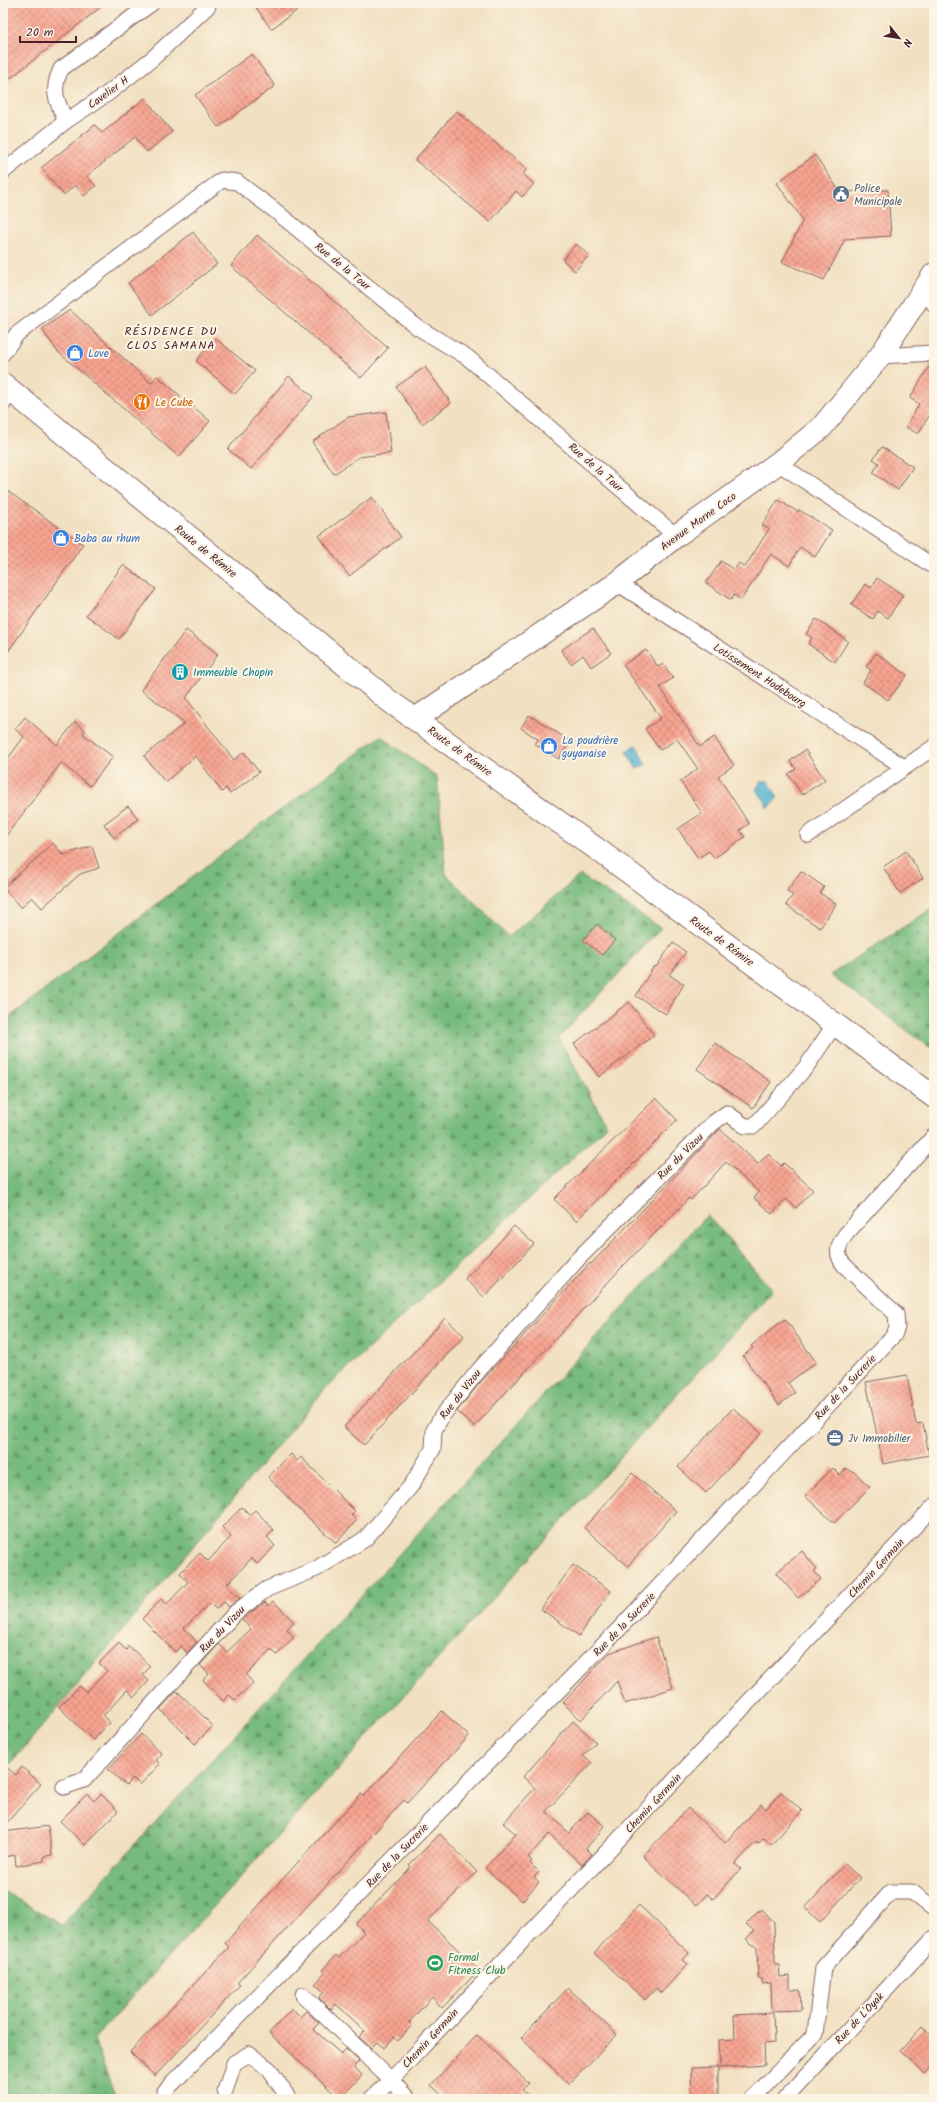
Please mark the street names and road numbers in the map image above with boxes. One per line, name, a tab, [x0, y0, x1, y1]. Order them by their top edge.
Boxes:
street label: Cavelier H	[84, 72, 133, 114]
street label: Rue de la Tour	[310, 238, 376, 296]
street label: Rue de la Tour	[564, 439, 628, 498]
street label: Avenue Morne Coco	[657, 488, 741, 556]
street label: Route de Rémire	[170, 521, 241, 583]
street label: Lotissement Hodebourg	[709, 639, 810, 713]
street label: Route de Rémire	[423, 722, 496, 782]
street label: Route de Rémire	[685, 912, 758, 972]
street label: Rue du Vizou	[653, 1129, 709, 1184]
street label: Rue de la Sucrerie	[810, 1351, 881, 1425]
street label: Rue du Vizou	[435, 1365, 487, 1424]
street label: Chemin Germain	[844, 1534, 910, 1603]
street label: Rue de la Sucrerie	[589, 1588, 660, 1661]
street label: Rue du Vizou	[195, 1601, 250, 1657]
street label: Chemin Germain	[621, 1769, 687, 1838]
street label: Rue de la Sucrerie	[362, 1819, 433, 1892]
street label: Rue de L'Oyak	[831, 1988, 889, 2049]
street label: Chemin Germain	[398, 2004, 464, 2073]

